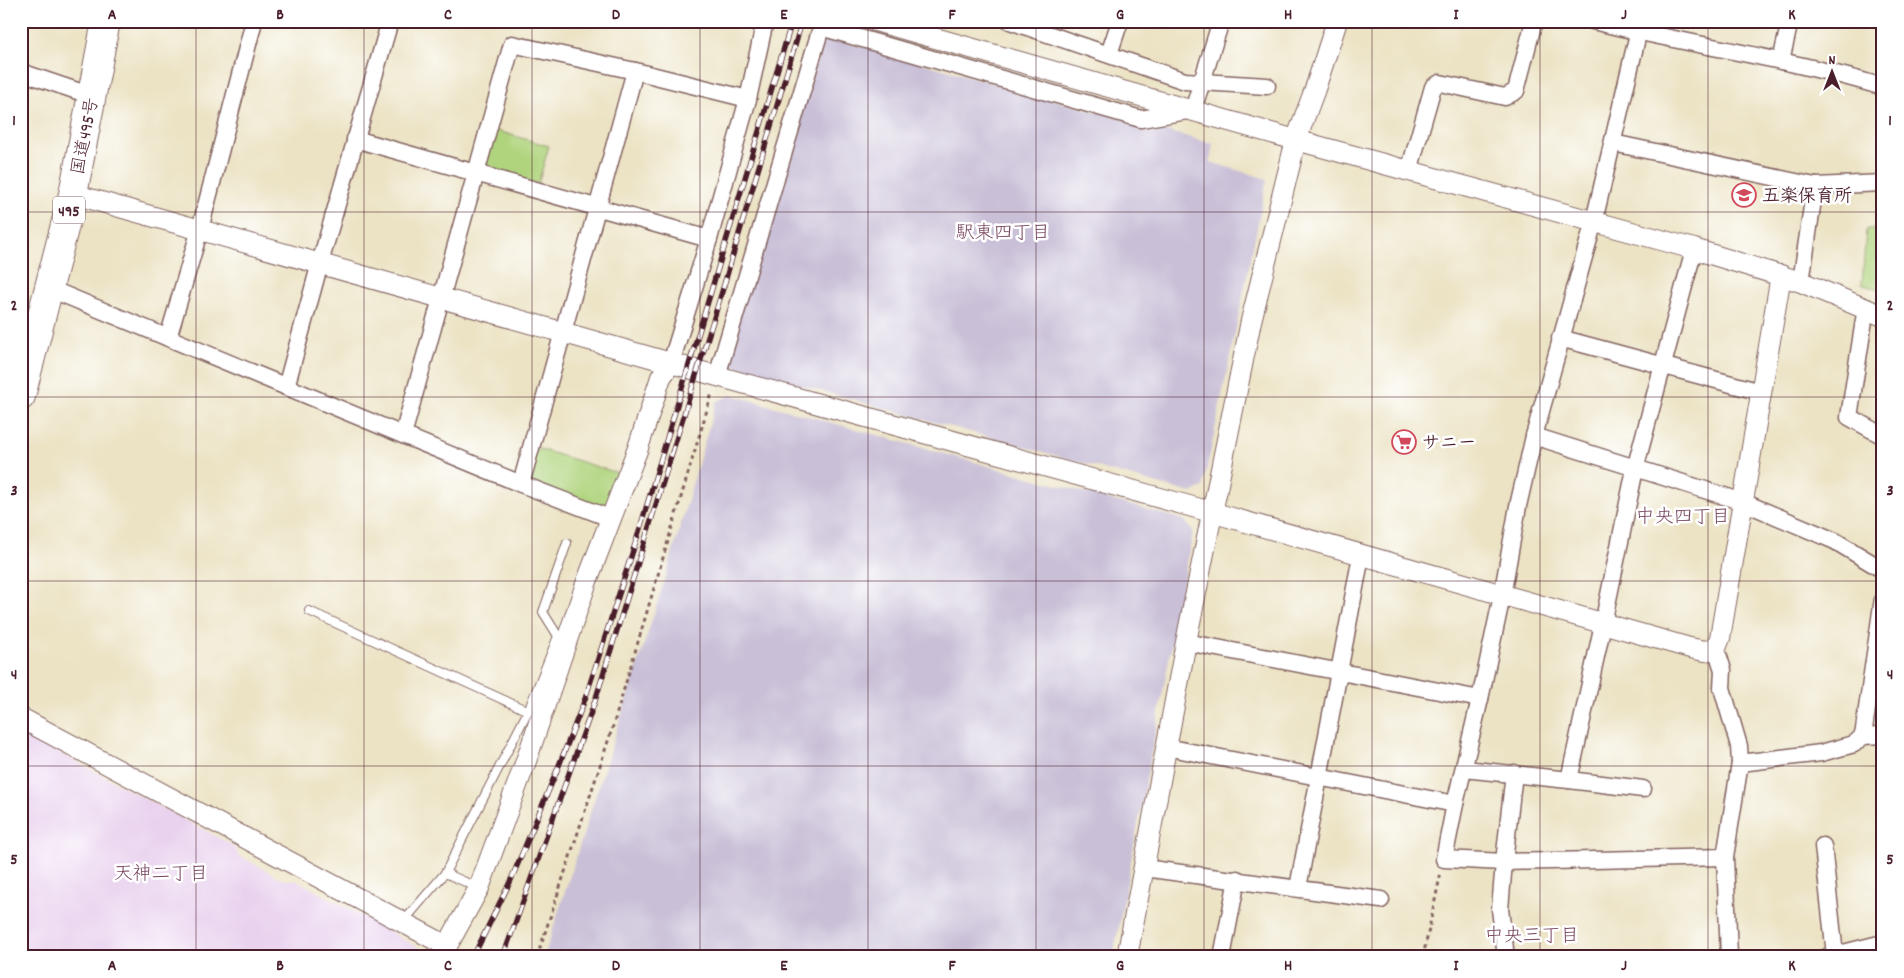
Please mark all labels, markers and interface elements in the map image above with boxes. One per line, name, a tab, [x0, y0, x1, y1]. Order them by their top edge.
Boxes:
text: A	[108, 4, 117, 27]
text: B	[276, 4, 284, 27]
text: C	[444, 4, 452, 27]
text: D	[612, 4, 621, 27]
text: E	[780, 4, 788, 27]
text: F	[948, 4, 956, 27]
text: G	[1116, 4, 1124, 27]
text: H	[1284, 4, 1292, 27]
text: I	[1454, 4, 1460, 27]
text: J	[1621, 4, 1627, 27]
text: K	[1788, 4, 1796, 27]
north arrow	[1806, 48, 1856, 98]
text: N	[1829, 51, 1836, 71]
street label: 国道495号	[67, 96, 106, 177]
text: 1	[12, 110, 16, 133]
text: 1	[1888, 110, 1892, 133]
school or university icon: 五楽保育所	[1731, 182, 1757, 208]
place label: 五楽保育所	[1762, 185, 1852, 210]
road number: 495	[53, 196, 85, 224]
district label: 駅東四丁目	[955, 221, 1051, 248]
text: 2	[11, 295, 18, 318]
text: 2	[1887, 295, 1894, 318]
supermarket icon: サニー	[1391, 429, 1417, 455]
place label: サニー	[1422, 432, 1476, 457]
text: 3	[10, 480, 18, 503]
text: 3	[1886, 480, 1894, 503]
district label: 中央四丁目	[1635, 505, 1731, 532]
text: 4	[11, 664, 17, 687]
text: 4	[1887, 664, 1893, 687]
text: 5	[10, 849, 18, 872]
text: 5	[1886, 849, 1894, 872]
district label: 天神二丁目	[113, 862, 209, 889]
district label: 中央三丁目	[1484, 924, 1580, 951]
text: A	[108, 955, 117, 978]
text: B	[276, 955, 284, 978]
text: C	[444, 955, 452, 978]
text: D	[612, 955, 621, 978]
text: E	[780, 955, 788, 978]
text: F	[948, 955, 956, 978]
text: G	[1116, 955, 1124, 978]
text: H	[1284, 955, 1292, 978]
text: I	[1454, 955, 1460, 978]
text: J	[1621, 955, 1627, 978]
text: K	[1788, 955, 1796, 978]

